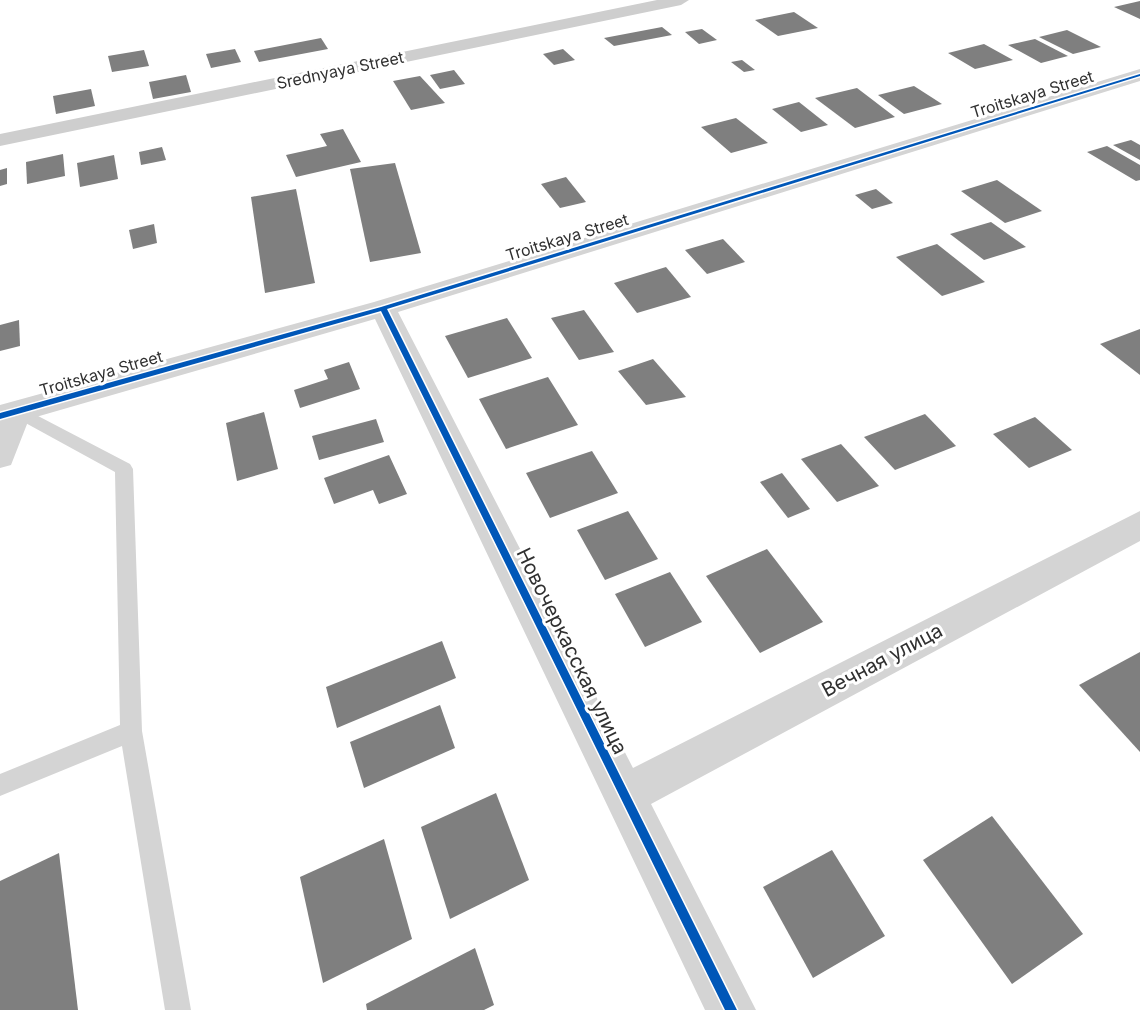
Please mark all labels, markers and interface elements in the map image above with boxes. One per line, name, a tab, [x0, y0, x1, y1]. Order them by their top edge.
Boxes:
street label: Srednyaya Street	[275, 47, 405, 93]
street label: Troitskaya Street	[968, 66, 1096, 122]
street label: Troitskaya Street	[503, 209, 631, 265]
street label: Troitskaya Street	[37, 346, 165, 400]
street label: Новочеркасская улица	[512, 544, 632, 758]
street label: Вечная улица	[818, 618, 946, 702]

